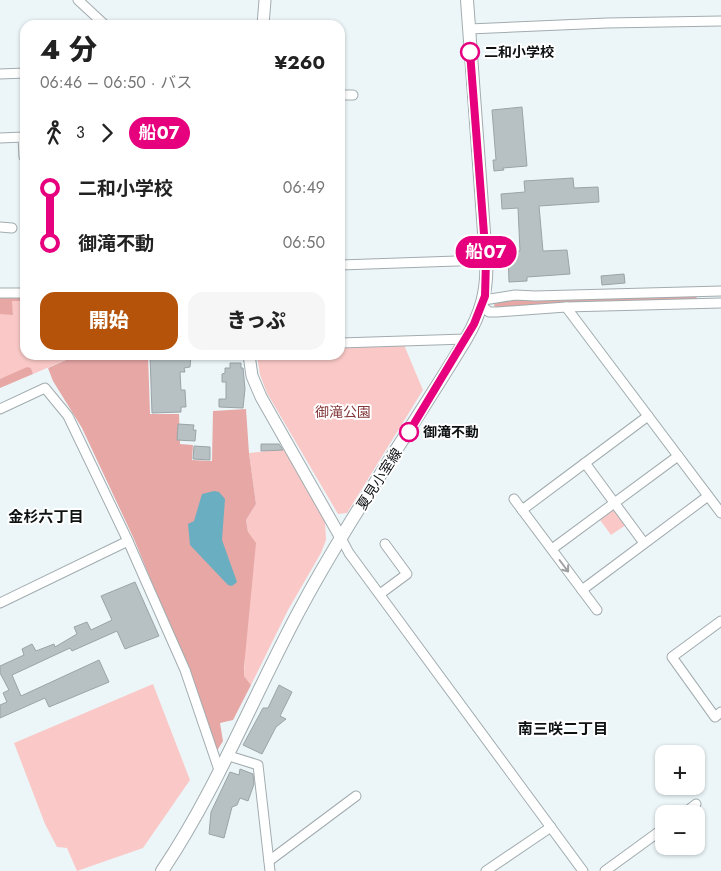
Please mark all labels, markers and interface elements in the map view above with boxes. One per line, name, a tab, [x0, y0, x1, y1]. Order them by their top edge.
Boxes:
text: 4 分	[40, 29, 97, 70]
marker: 二和小学校	[460, 42, 480, 62]
place label: 二和小学校	[484, 42, 554, 62]
text: ¥260	[275, 49, 325, 76]
text: 06:46 – 06:50 · バス	[40, 71, 192, 94]
icon: walk	[40, 119, 68, 147]
icon: forward	[93, 119, 121, 147]
text: 船07	[139, 120, 180, 146]
text: 3	[76, 121, 85, 144]
text: 二和小学校	[78, 175, 173, 202]
text: 06:49	[283, 176, 325, 199]
text: 御滝不動	[78, 230, 154, 257]
text: 06:50	[283, 231, 325, 254]
line badge: 船07	[457, 236, 515, 268]
text: 船07	[466, 239, 506, 265]
button: 開始	[40, 292, 178, 350]
button: きっぷ	[188, 292, 325, 350]
park label: 御滝公園	[315, 402, 371, 422]
marker: 御滝不動	[399, 422, 419, 442]
place label: 御滝不動	[423, 422, 479, 442]
street label: 夏見小室線	[352, 444, 406, 514]
district label: 金杉六丁目	[8, 506, 84, 528]
one-way arrow	[559, 559, 569, 573]
district label: 南三咲二丁目	[518, 718, 608, 740]
map controls	[655, 745, 705, 855]
button: +	[655, 745, 705, 795]
button: −	[655, 805, 705, 855]

